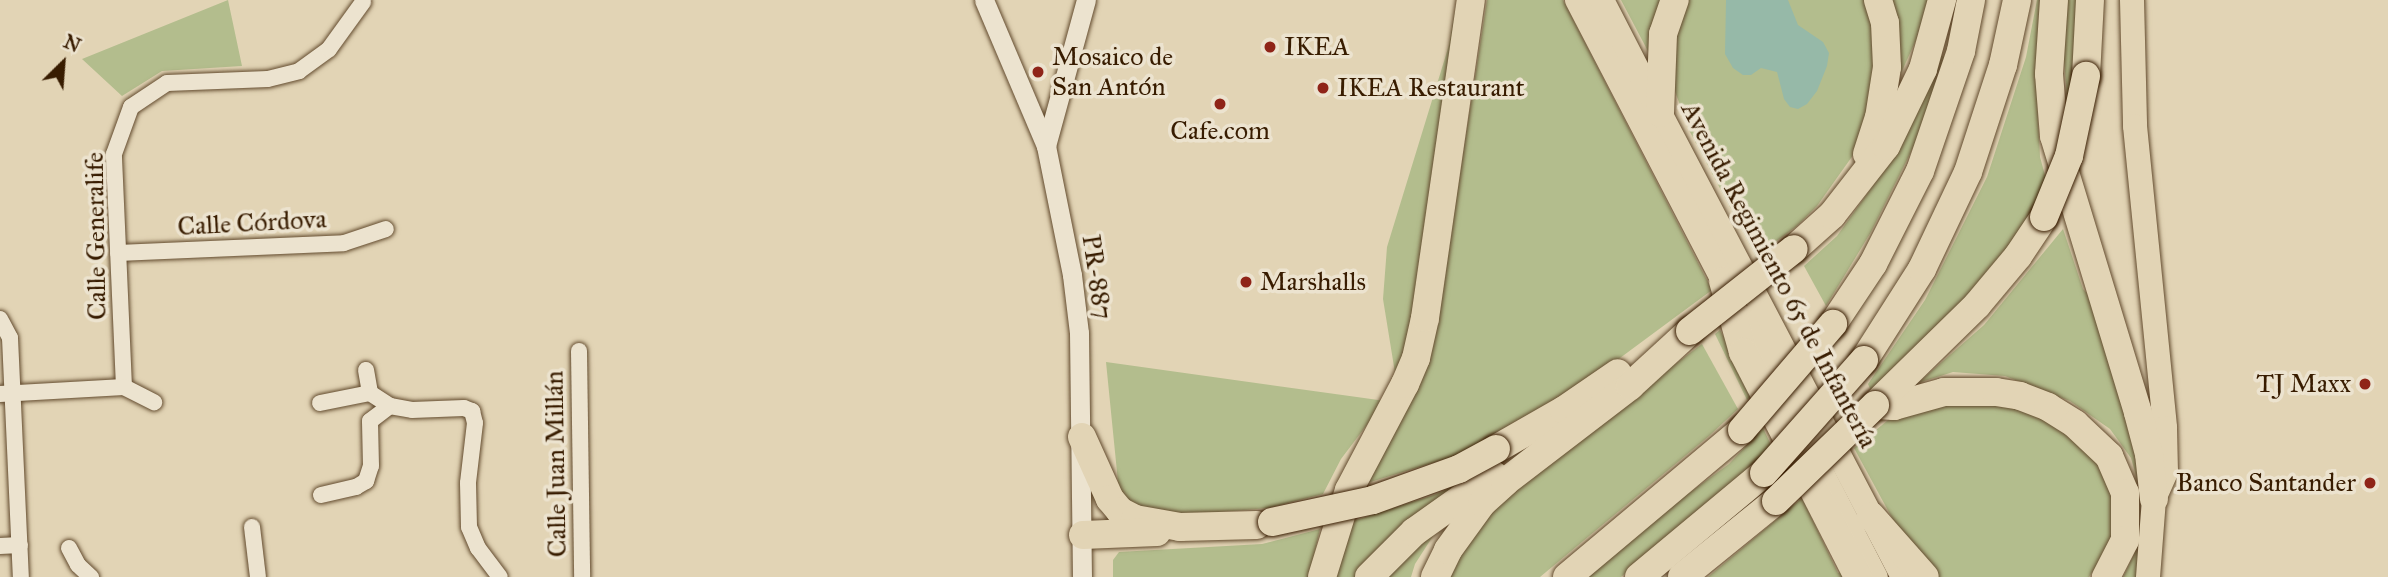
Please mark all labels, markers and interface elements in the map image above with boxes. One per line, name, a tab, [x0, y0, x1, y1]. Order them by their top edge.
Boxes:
north arrow	[28, 28, 98, 98]
text: N	[60, 30, 84, 57]
place label: IKEA	[1284, 31, 1350, 63]
marker: IKEA	[1262, 39, 1278, 55]
place label: Mosaico de San Antón	[1052, 41, 1173, 102]
marker: Mosaico de San Antón	[1030, 64, 1046, 80]
place label: IKEA Restaurant	[1337, 72, 1525, 104]
marker: IKEA Restaurant	[1315, 80, 1331, 96]
marker: Cafe.com	[1212, 96, 1228, 112]
street label: Avenida Regimiento 65 de Infantería	[1674, 97, 1884, 453]
place label: Cafe.com	[1170, 115, 1270, 147]
street label: Calle Generalife	[79, 152, 113, 320]
street label: Calle Córdova	[177, 204, 327, 242]
street label: PR-887	[1075, 232, 1119, 322]
place label: Marshalls	[1260, 266, 1366, 298]
marker: Marshalls	[1238, 274, 1254, 290]
place label: TJ Maxx	[2256, 368, 2351, 400]
street label: Calle Juan Millán	[539, 370, 573, 558]
marker: TJ Maxx	[2357, 376, 2373, 392]
place label: Banco Santander	[2176, 467, 2356, 499]
marker: Banco Santander	[2362, 475, 2378, 491]

